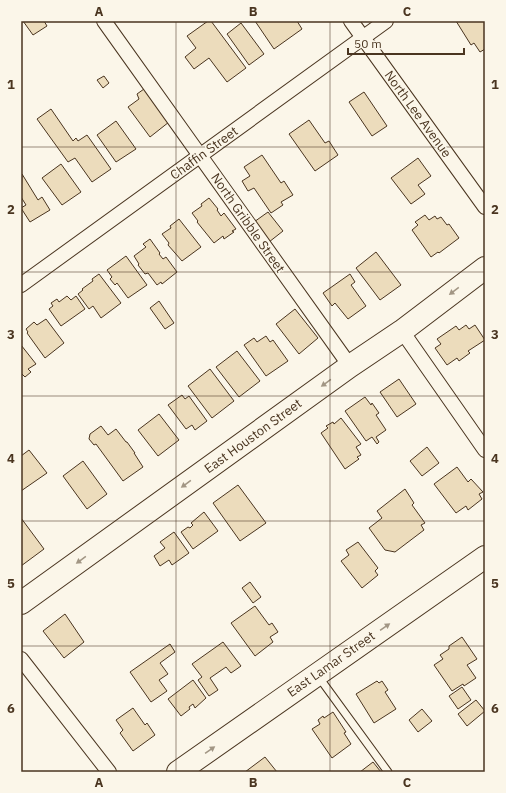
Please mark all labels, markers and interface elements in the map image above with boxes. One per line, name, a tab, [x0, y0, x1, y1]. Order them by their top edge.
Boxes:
text: A	[95, 3, 104, 20]
text: B	[249, 3, 258, 20]
text: C	[403, 3, 412, 20]
scale bar	[348, 30, 464, 56]
text: 50 m	[354, 36, 382, 51]
street label: North Lee Avenue	[381, 67, 455, 161]
text: 1	[7, 76, 15, 93]
text: 1	[491, 76, 499, 93]
street label: Chaffin Street	[167, 123, 241, 183]
street label: North Gribble Street	[207, 170, 289, 276]
text: 2	[7, 201, 15, 218]
text: 2	[491, 201, 499, 218]
one-way arrow	[449, 287, 459, 295]
text: 3	[7, 326, 15, 343]
text: 3	[491, 326, 499, 343]
one-way arrow	[320, 379, 331, 388]
street label: East Houston Street	[201, 395, 305, 477]
text: 4	[7, 450, 15, 467]
text: 4	[491, 450, 499, 467]
one-way arrow	[181, 480, 192, 488]
one-way arrow	[75, 556, 86, 564]
text: 5	[7, 575, 15, 592]
text: 5	[491, 575, 499, 592]
one-way arrow	[380, 623, 390, 631]
street label: East Lamar Street	[284, 627, 378, 701]
text: 6	[7, 700, 15, 717]
text: 6	[491, 700, 499, 717]
one-way arrow	[204, 746, 215, 754]
text: A	[95, 774, 104, 791]
text: B	[249, 774, 258, 791]
text: C	[403, 774, 412, 791]

